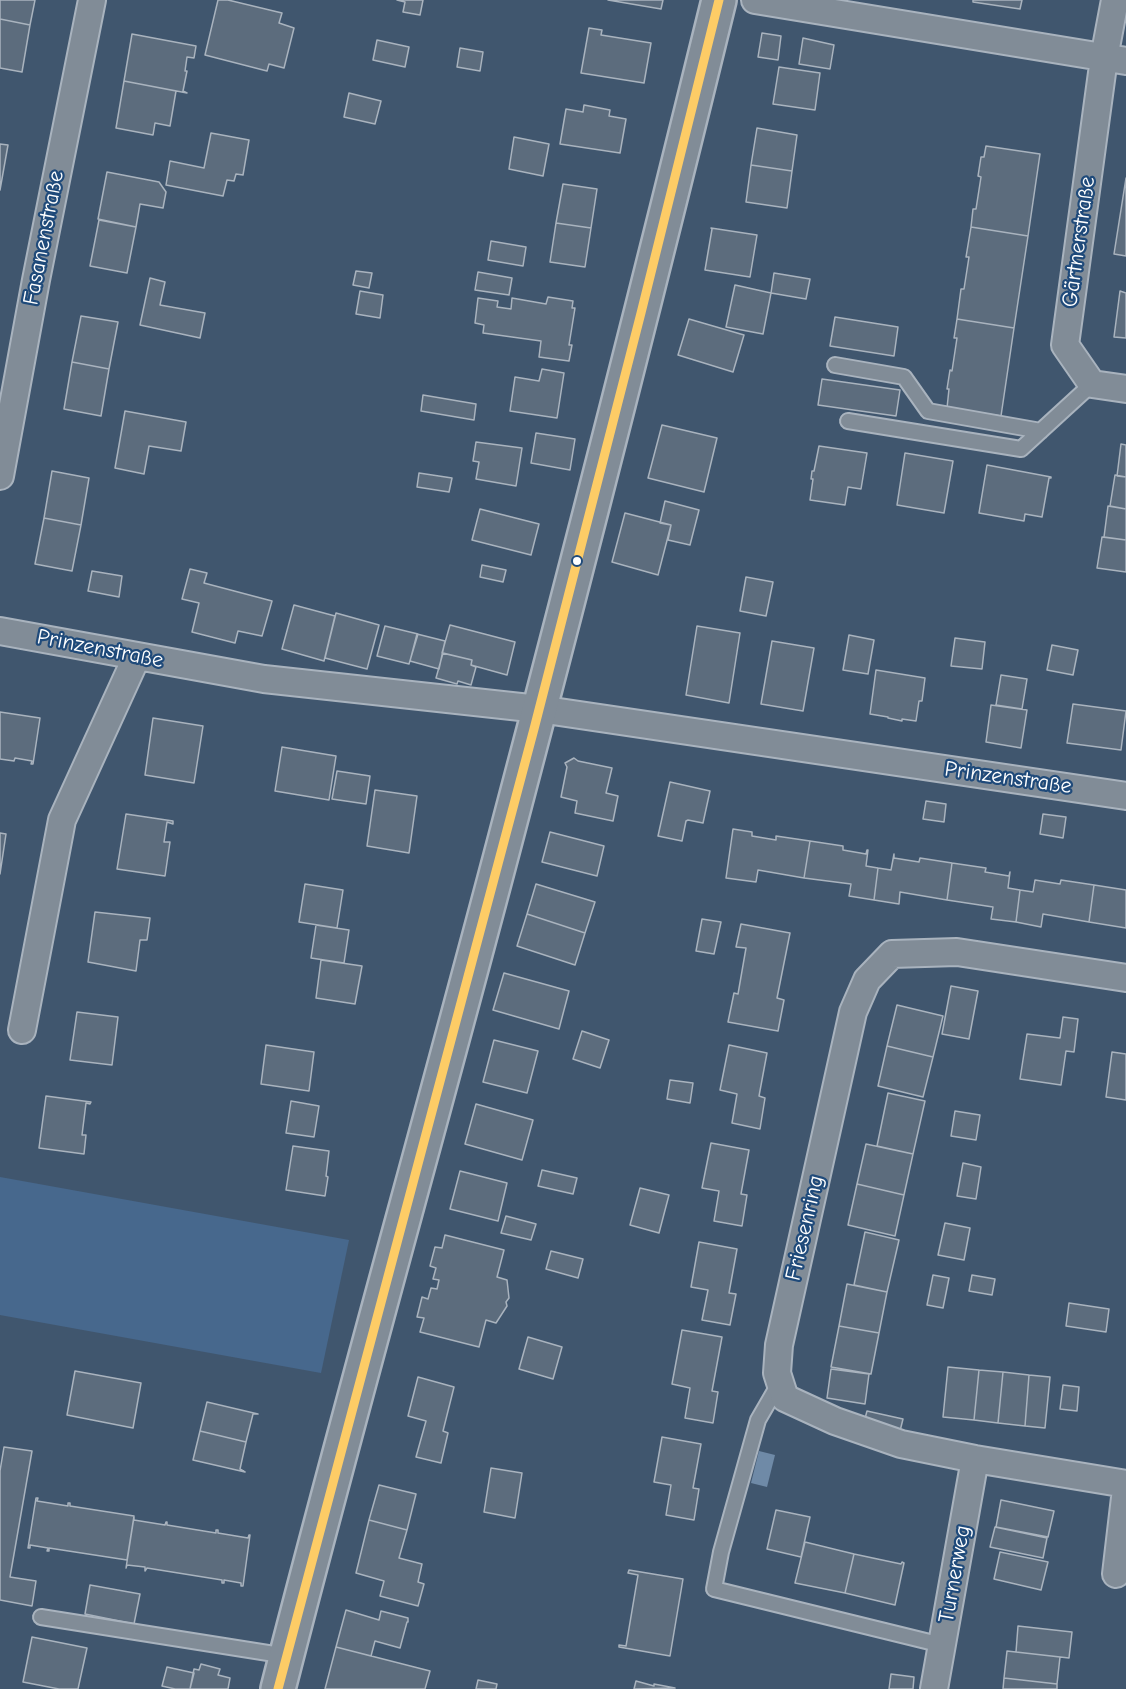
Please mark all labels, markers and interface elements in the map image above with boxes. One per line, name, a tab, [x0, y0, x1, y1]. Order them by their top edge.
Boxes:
street label: Fasanenstraße	[18, 169, 70, 307]
street label: Gärtnerstraße	[1057, 175, 1101, 309]
unlabelled marker	[571, 555, 583, 567]
street label: Prinzenstraße	[35, 624, 165, 674]
street label: Prinzenstraße	[943, 756, 1073, 800]
street label: Friesenring	[780, 1173, 830, 1283]
street label: Turnerweg	[933, 1523, 977, 1625]

